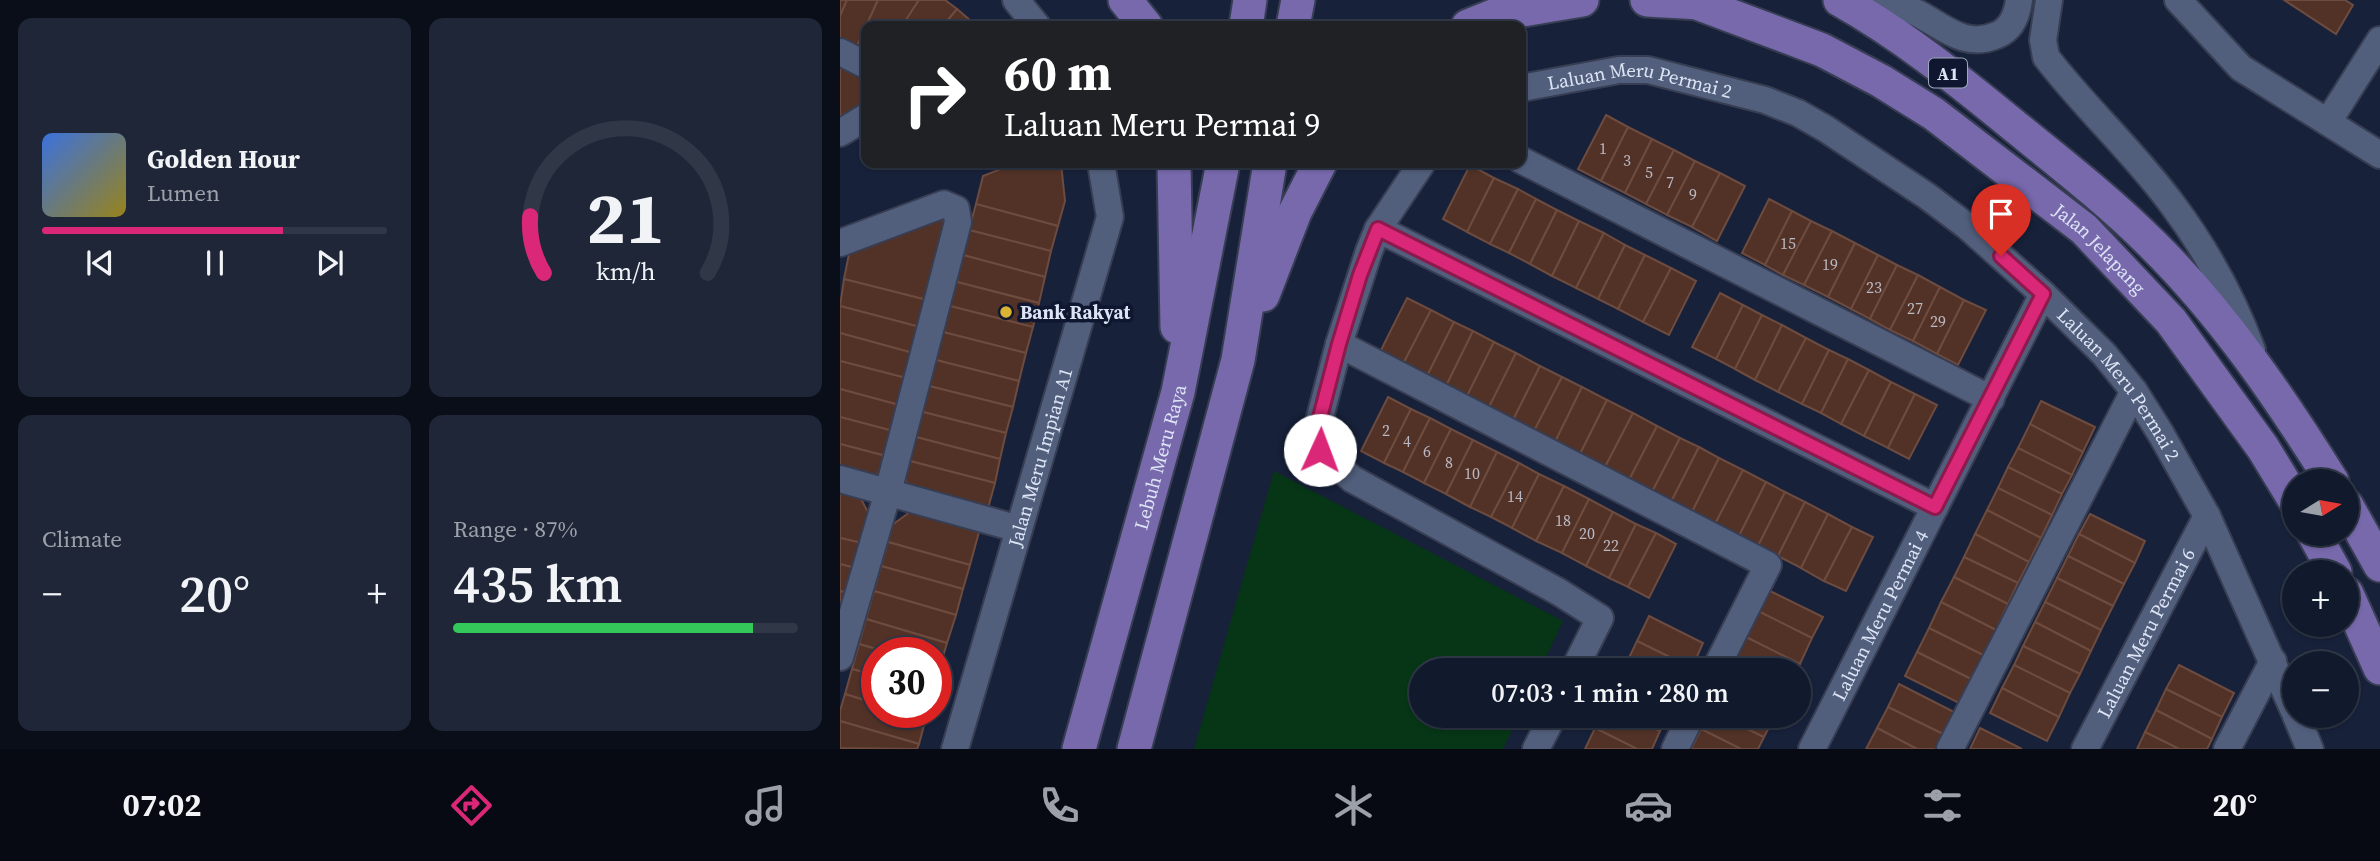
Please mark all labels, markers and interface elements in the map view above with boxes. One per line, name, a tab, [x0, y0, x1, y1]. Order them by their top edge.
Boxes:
text: 60 m	[1004, 39, 1112, 106]
icon: right	[889, 49, 980, 140]
street label: Laluan Meru Permai 2	[1545, 56, 1735, 104]
road number: A1	[1929, 58, 1967, 88]
text: Laluan Meru Permai 9	[1004, 103, 1321, 147]
house number: 1	[1599, 137, 1607, 159]
text: Golden Hour	[147, 141, 300, 177]
house number: 3	[1623, 149, 1631, 171]
house number: 5	[1645, 161, 1653, 183]
text: 21	[586, 169, 665, 268]
house number: 7	[1666, 171, 1674, 193]
text: Lumen	[147, 177, 220, 209]
house number: 9	[1689, 183, 1697, 205]
pin	[1971, 184, 2031, 256]
icon: arrive	[1982, 195, 2020, 233]
street label: Jalan Jelapang	[2047, 197, 2152, 300]
house number: 15	[1780, 232, 1796, 254]
icon: previous	[81, 244, 119, 282]
icon: pause	[196, 244, 234, 282]
icon: next	[311, 244, 349, 282]
house number: 19	[1822, 253, 1838, 275]
text: km/h	[596, 254, 655, 288]
house number: 23	[1866, 276, 1882, 298]
house number: 27	[1907, 297, 1923, 319]
place label: Bank Rakyat	[1020, 299, 1131, 325]
street label: Laluan Meru Permai 2	[2051, 302, 2186, 465]
marker: Bank Rakyat	[998, 304, 1014, 320]
house number: 29	[1930, 310, 1946, 332]
street label: Jalan Meru Impian A1	[1001, 364, 1078, 551]
street label: Lebuh Meru Raya	[1127, 382, 1192, 533]
position arrow	[1283, 413, 1357, 487]
house number: 2	[1382, 419, 1390, 441]
house number: 4	[1403, 430, 1411, 452]
house number: 6	[1423, 440, 1431, 462]
house number: 8	[1445, 451, 1453, 473]
house number: 10	[1464, 462, 1480, 484]
north arrow	[2282, 469, 2359, 546]
map controls	[2282, 469, 2359, 728]
house number: 14	[1507, 485, 1523, 507]
house number: 18	[1555, 509, 1571, 531]
text: Range · 87%	[453, 513, 578, 545]
house number: 20	[1579, 522, 1595, 544]
text: Climate	[42, 523, 122, 555]
street label: Laluan Meru Permai 4	[1826, 525, 1934, 705]
house number: 22	[1603, 534, 1619, 556]
street label: Laluan Meru Permai 6	[2091, 544, 2201, 722]
text: 435 km	[453, 548, 622, 619]
text: 20°	[179, 558, 250, 629]
button: +	[2282, 560, 2359, 637]
text: −	[42, 568, 62, 620]
text: +	[367, 568, 387, 620]
speed limit sign: 30	[861, 637, 952, 728]
button: −	[2282, 651, 2359, 728]
text: 07:03 · 1 min · 280 m	[1491, 675, 1729, 711]
icon: directions	[447, 781, 496, 830]
icon: music	[741, 781, 790, 830]
icon: phone	[1035, 781, 1084, 830]
icon: climate	[1329, 781, 1378, 830]
icon: car	[1624, 781, 1673, 830]
icon: filters	[1918, 781, 1967, 830]
text: 07:02	[123, 783, 202, 827]
text: 20°	[2212, 783, 2257, 827]

